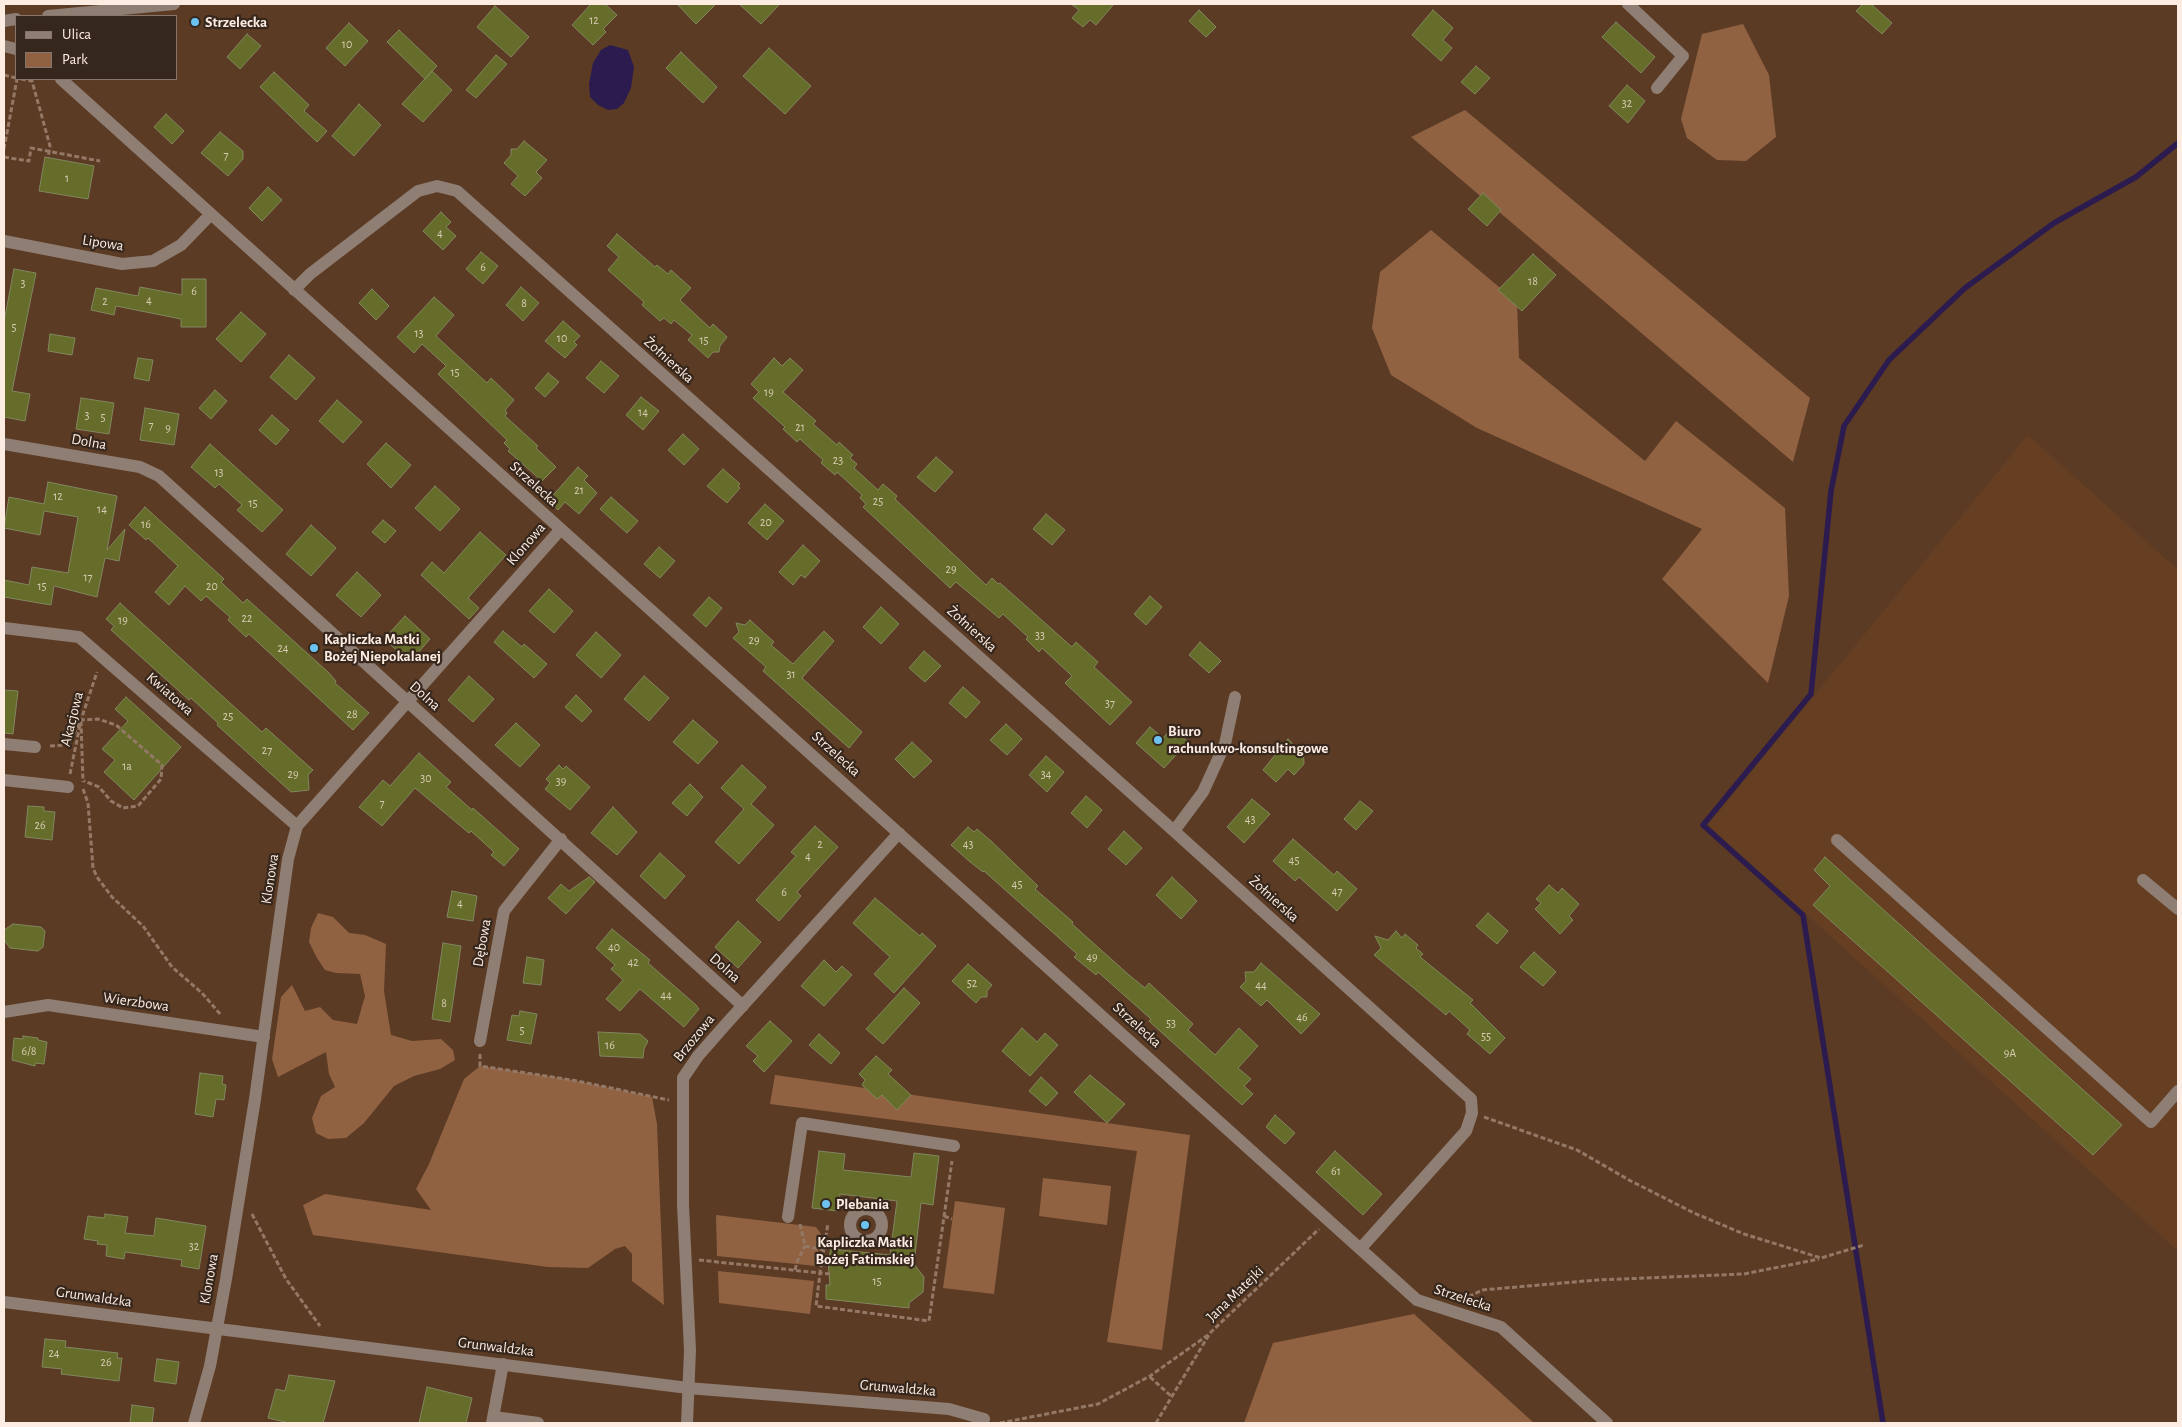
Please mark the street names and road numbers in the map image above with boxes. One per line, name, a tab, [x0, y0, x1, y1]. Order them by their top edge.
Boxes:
street label: Lipowa	[81, 231, 125, 255]
street label: Żołnierska	[640, 333, 698, 387]
street label: Dolna	[70, 430, 108, 454]
street label: Strzelecka	[506, 457, 562, 511]
street label: Klonowa	[503, 519, 549, 569]
street label: Żołnierska	[943, 602, 1001, 656]
street label: Kwiatowa	[143, 669, 197, 719]
street label: Dolna	[406, 677, 444, 715]
street label: Akacjowa	[57, 690, 87, 748]
street label: Strzelecka	[808, 727, 864, 781]
street label: Klonowa	[257, 852, 283, 906]
street label: Żołnierska	[1245, 872, 1303, 926]
street label: Dębowa	[469, 918, 495, 968]
street label: Dolna	[706, 949, 744, 987]
street label: Wierzbowa	[102, 988, 170, 1016]
street label: Strzelecka	[1109, 998, 1165, 1052]
street label: Brzozowa	[669, 1011, 719, 1065]
street label: Klonowa	[196, 1252, 222, 1306]
street label: Jana Matejki	[1203, 1262, 1267, 1326]
street label: Strzelecka	[1432, 1280, 1494, 1316]
street label: Grunwaldzka	[55, 1283, 133, 1311]
street label: Grunwaldzka	[457, 1333, 535, 1361]
street label: Grunwaldzka	[859, 1376, 937, 1400]

